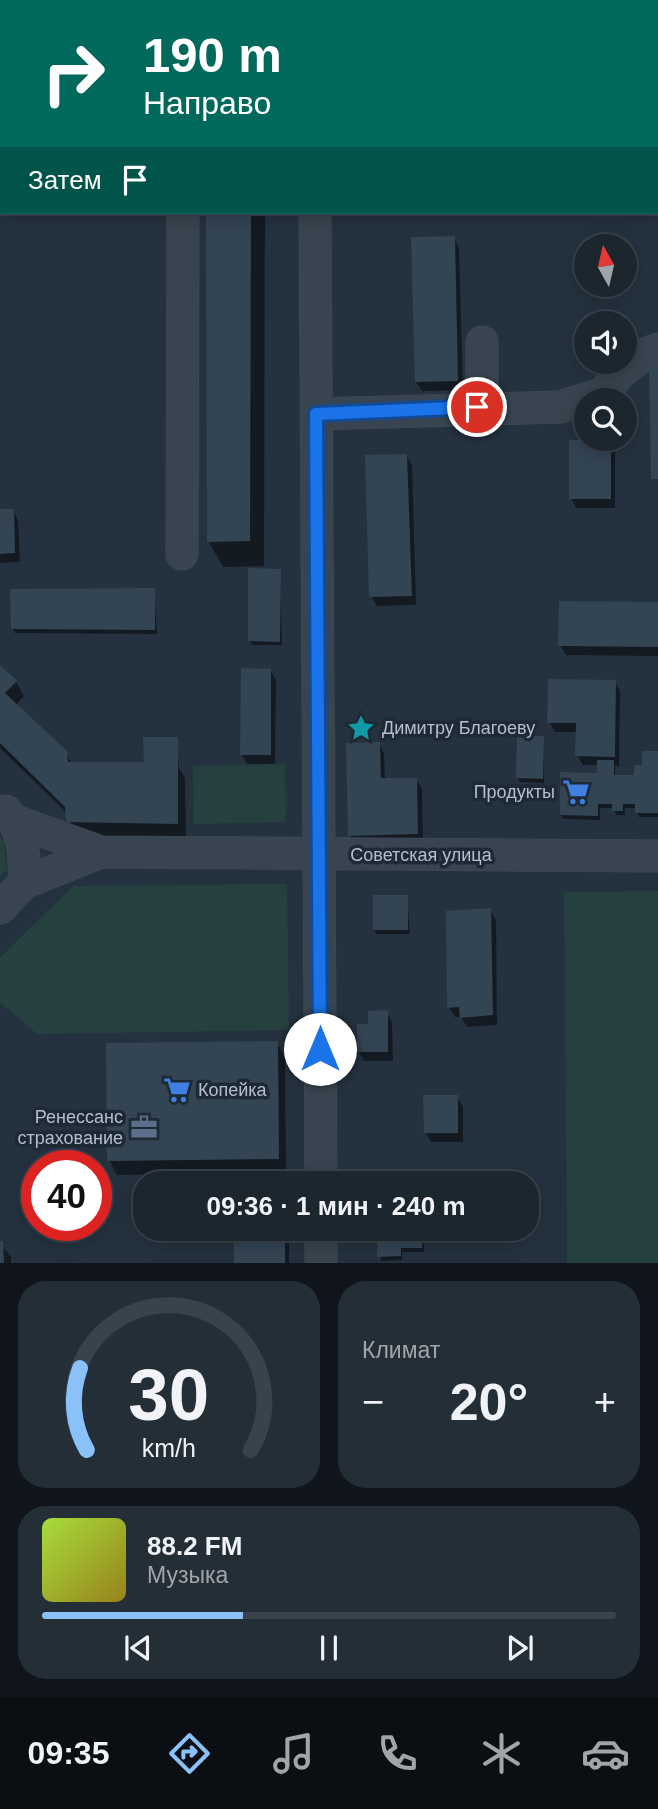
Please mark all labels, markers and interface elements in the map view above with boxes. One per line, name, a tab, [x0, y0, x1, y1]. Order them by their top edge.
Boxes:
icon: right	[28, 28, 119, 119]
text: 190 m	[143, 28, 282, 82]
text: Направо	[143, 85, 271, 121]
icon: arrive	[116, 161, 154, 199]
text: Затем	[28, 165, 102, 195]
north arrow	[574, 234, 637, 298]
map controls	[574, 234, 637, 451]
button: sound	[574, 311, 637, 374]
pin	[447, 377, 507, 437]
icon: arrive	[458, 388, 496, 426]
button: search	[574, 388, 637, 451]
place icon: Димитру Благоеву	[346, 713, 376, 743]
place label: Димитру Благоеву	[382, 718, 535, 738]
supermarket icon: Продукты	[561, 777, 591, 807]
place label: Продукты	[474, 782, 555, 802]
street label: Советская улица	[350, 845, 493, 865]
position arrow	[283, 1012, 357, 1086]
supermarket icon: Копейка	[162, 1075, 192, 1105]
place label: Копейка	[198, 1080, 268, 1100]
place label: Ренессанс страхование	[18, 1107, 123, 1148]
office icon: Ренессанс страхование	[129, 1112, 159, 1142]
speed limit sign: 40	[21, 1150, 112, 1241]
text: 09:36 · 1 мин · 240 m	[206, 1191, 466, 1221]
text: Климат	[362, 1337, 440, 1363]
text: 30	[129, 1355, 209, 1436]
text: 20°	[450, 1373, 528, 1431]
text: −	[362, 1381, 384, 1423]
text: +	[594, 1381, 616, 1423]
text: km/h	[142, 1434, 196, 1462]
text: 88.2 FM	[147, 1531, 242, 1561]
text: Музыка	[147, 1562, 228, 1588]
icon: previous	[119, 1629, 157, 1667]
icon: pause	[310, 1629, 348, 1667]
icon: next	[501, 1629, 539, 1667]
icon: directions	[165, 1729, 214, 1778]
icon: music	[269, 1729, 318, 1778]
icon: phone	[373, 1729, 422, 1778]
icon: climate	[477, 1729, 526, 1778]
icon: car	[581, 1729, 630, 1778]
text: 09:35	[28, 1735, 109, 1771]

